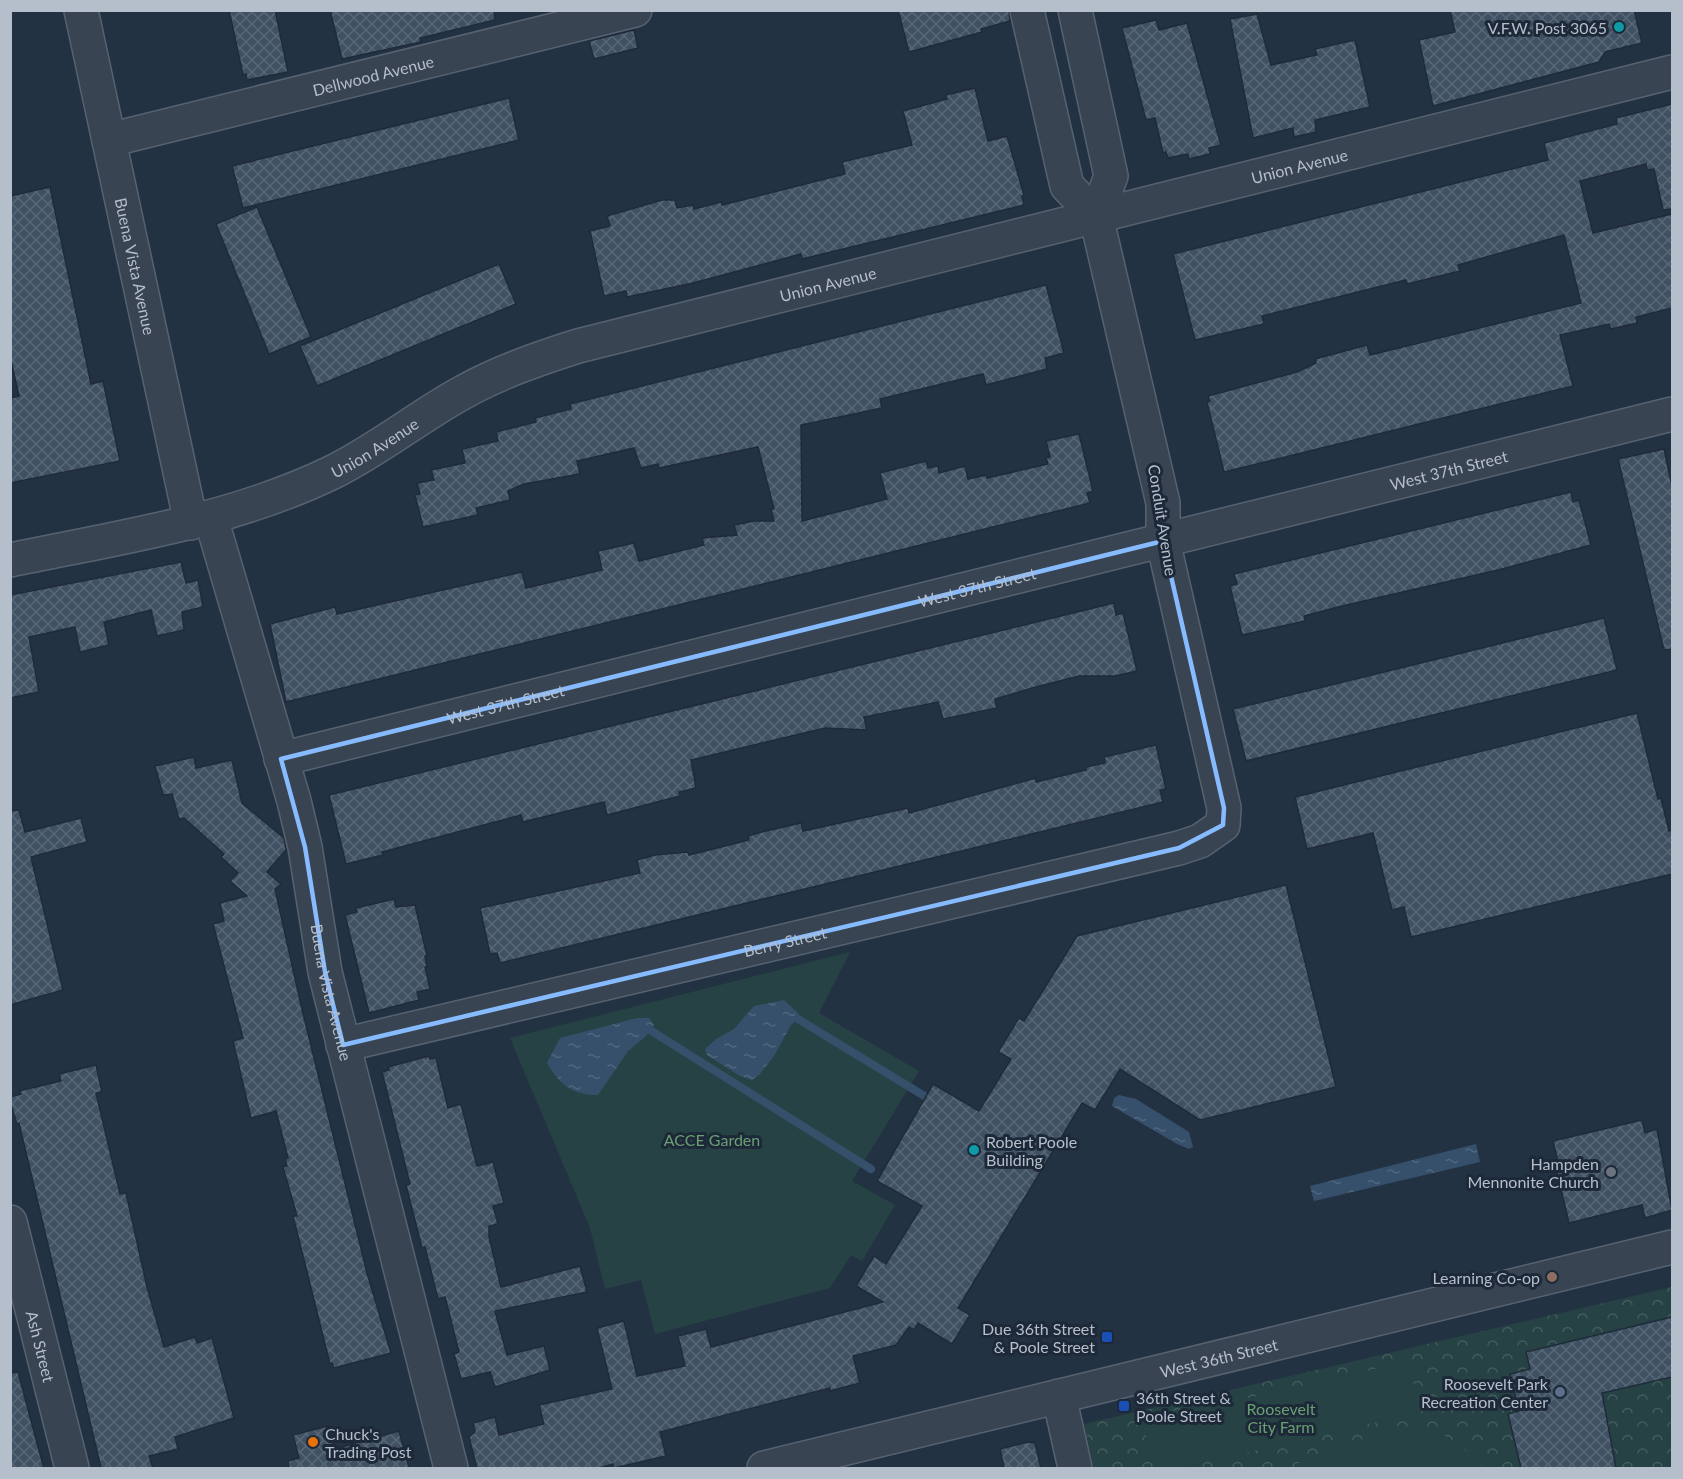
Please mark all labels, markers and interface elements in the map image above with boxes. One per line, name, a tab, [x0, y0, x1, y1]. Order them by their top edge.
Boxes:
place label: V.F.W. Post 3065	[1487, 18, 1607, 37]
marker: V.F.W. Post 3065	[1612, 20, 1626, 34]
street label: Dellwood Avenue	[310, 51, 436, 99]
street label: Union Avenue	[1249, 144, 1350, 187]
street label: Buena Vista Avenue	[112, 196, 160, 337]
street label: Union Avenue	[778, 262, 878, 305]
street label: Union Avenue	[328, 413, 422, 481]
street label: West 37th Street	[1388, 446, 1510, 493]
street label: Conduit Avenue	[1145, 463, 1181, 577]
street label: West 37th Street	[916, 563, 1038, 610]
street label: West 37th Street	[444, 680, 566, 727]
street label: Buena Vista Avenue	[308, 922, 357, 1063]
street label: Berry Street	[742, 922, 828, 960]
park label: ACCE Garden	[664, 1130, 760, 1149]
place label: Robert Poole Building	[986, 1132, 1077, 1169]
marker: Robert Poole Building	[967, 1143, 981, 1157]
place label: Hampden Mennonite Church	[1467, 1154, 1599, 1191]
marker: Hampden Mennonite Church	[1604, 1165, 1618, 1179]
place label: Learning Co-op	[1432, 1268, 1540, 1287]
marker: Learning Co-op	[1545, 1270, 1559, 1284]
street label: Ash Street	[23, 1308, 59, 1384]
place label: Due 36th Street & Poole Street	[982, 1319, 1095, 1356]
marker: Due 36th Street & Poole Street	[1100, 1330, 1114, 1344]
street label: West 36th Street	[1158, 1334, 1280, 1381]
place label: Roosevelt Park Recreation Center	[1421, 1374, 1549, 1411]
marker: Roosevelt Park Recreation Center	[1553, 1385, 1567, 1399]
place label: 36th Street & Poole Street	[1136, 1388, 1232, 1425]
marker: 36th Street & Poole Street	[1117, 1399, 1131, 1413]
park label: Roosevelt City Farm	[1247, 1399, 1316, 1436]
place label: Chuck's Trading Post	[325, 1424, 412, 1461]
marker: Chuck's Trading Post	[306, 1435, 320, 1449]

